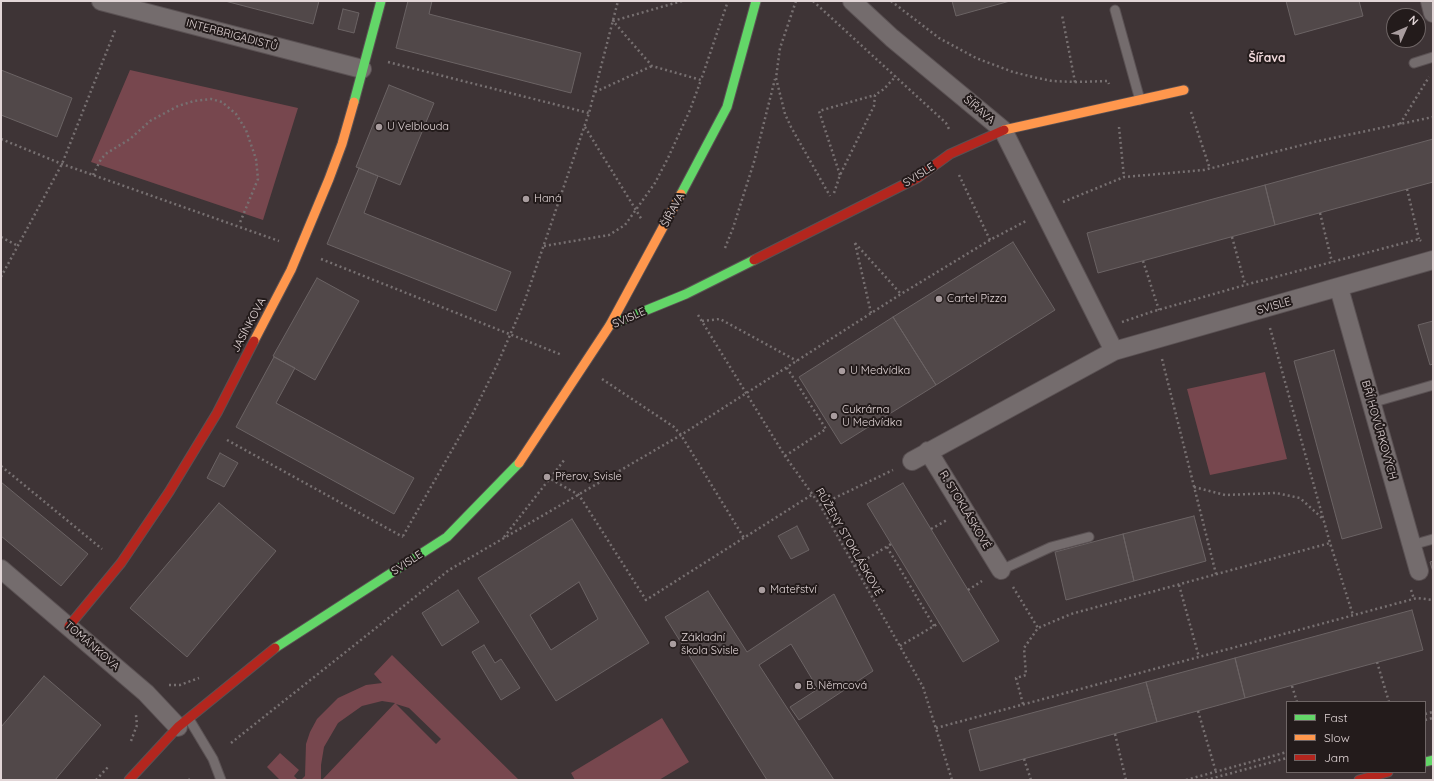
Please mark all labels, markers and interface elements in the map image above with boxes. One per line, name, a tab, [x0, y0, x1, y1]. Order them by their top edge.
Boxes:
north arrow	[1386, 8, 1426, 48]
text: N	[1406, 12, 1422, 28]
street label: INTERBRIGADISTŮ	[185, 16, 279, 54]
district label: Šířava	[1249, 51, 1285, 65]
street label: ŠÍŘAVA	[961, 93, 997, 127]
place label: U Velblouda	[387, 120, 449, 134]
marker: U Velblouda	[374, 122, 384, 132]
street label: SVISLE	[901, 160, 937, 190]
street label: ŠÍŘAVA	[659, 191, 687, 229]
place label: Haná	[534, 192, 562, 206]
marker: Haná	[521, 194, 531, 204]
place label: Cartel Pizza	[947, 292, 1007, 306]
marker: Cartel Pizza	[934, 294, 944, 304]
street label: SVISLE	[1256, 295, 1292, 317]
street label: JASÍNKOVA	[229, 296, 269, 354]
street label: SVISLE	[611, 305, 647, 331]
place label: U Medvídka	[850, 364, 910, 378]
marker: U Medvídka	[837, 366, 847, 376]
street label: BŘÍ HOVŮRKOVÝCH	[1358, 379, 1400, 481]
place label: Cukrárna U Medvídka	[842, 403, 902, 429]
marker: Cukrárna U Medvídka	[829, 411, 839, 421]
street label: R. STOKLÁSKOVÉ	[936, 468, 994, 552]
place label: Přerov, Svisle	[555, 470, 622, 484]
marker: Přerov, Svisle	[542, 472, 552, 482]
street label: RŮŽENY STOKLÁSKOVÉ	[813, 486, 885, 598]
street label: SVISLE	[389, 548, 425, 578]
place label: Mateřství	[770, 583, 817, 597]
marker: Mateřství	[757, 585, 767, 595]
street label: TOMÁNKOVA	[62, 619, 122, 673]
place label: Základní škola Svisle	[681, 631, 739, 657]
marker: Základní škola Svisle	[668, 639, 678, 649]
place label: B. Němcová	[806, 679, 867, 693]
marker: B. Němcová	[793, 681, 803, 691]
legend	[1286, 701, 1426, 773]
text: Fast	[1324, 710, 1348, 725]
text: Slow	[1324, 730, 1350, 745]
text: Jam	[1324, 750, 1349, 765]

